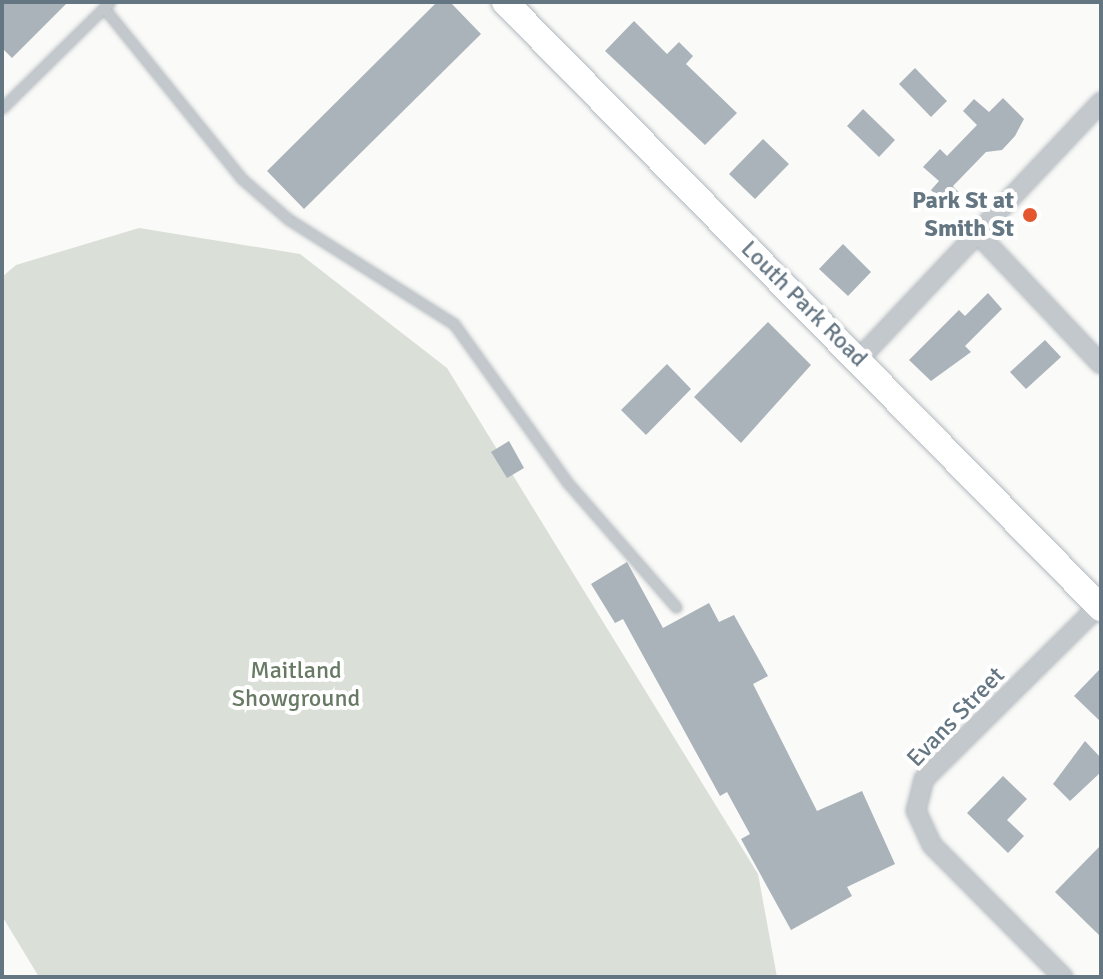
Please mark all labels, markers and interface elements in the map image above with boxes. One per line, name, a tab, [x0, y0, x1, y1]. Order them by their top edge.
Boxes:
place label: Park St at Smith St	[912, 187, 1014, 243]
marker: Park St at Smith St	[1021, 206, 1039, 224]
street label: Louth Park Road	[735, 235, 873, 373]
park label: Maitland Showground	[232, 657, 360, 713]
street label: Evans Street	[901, 661, 1011, 773]

